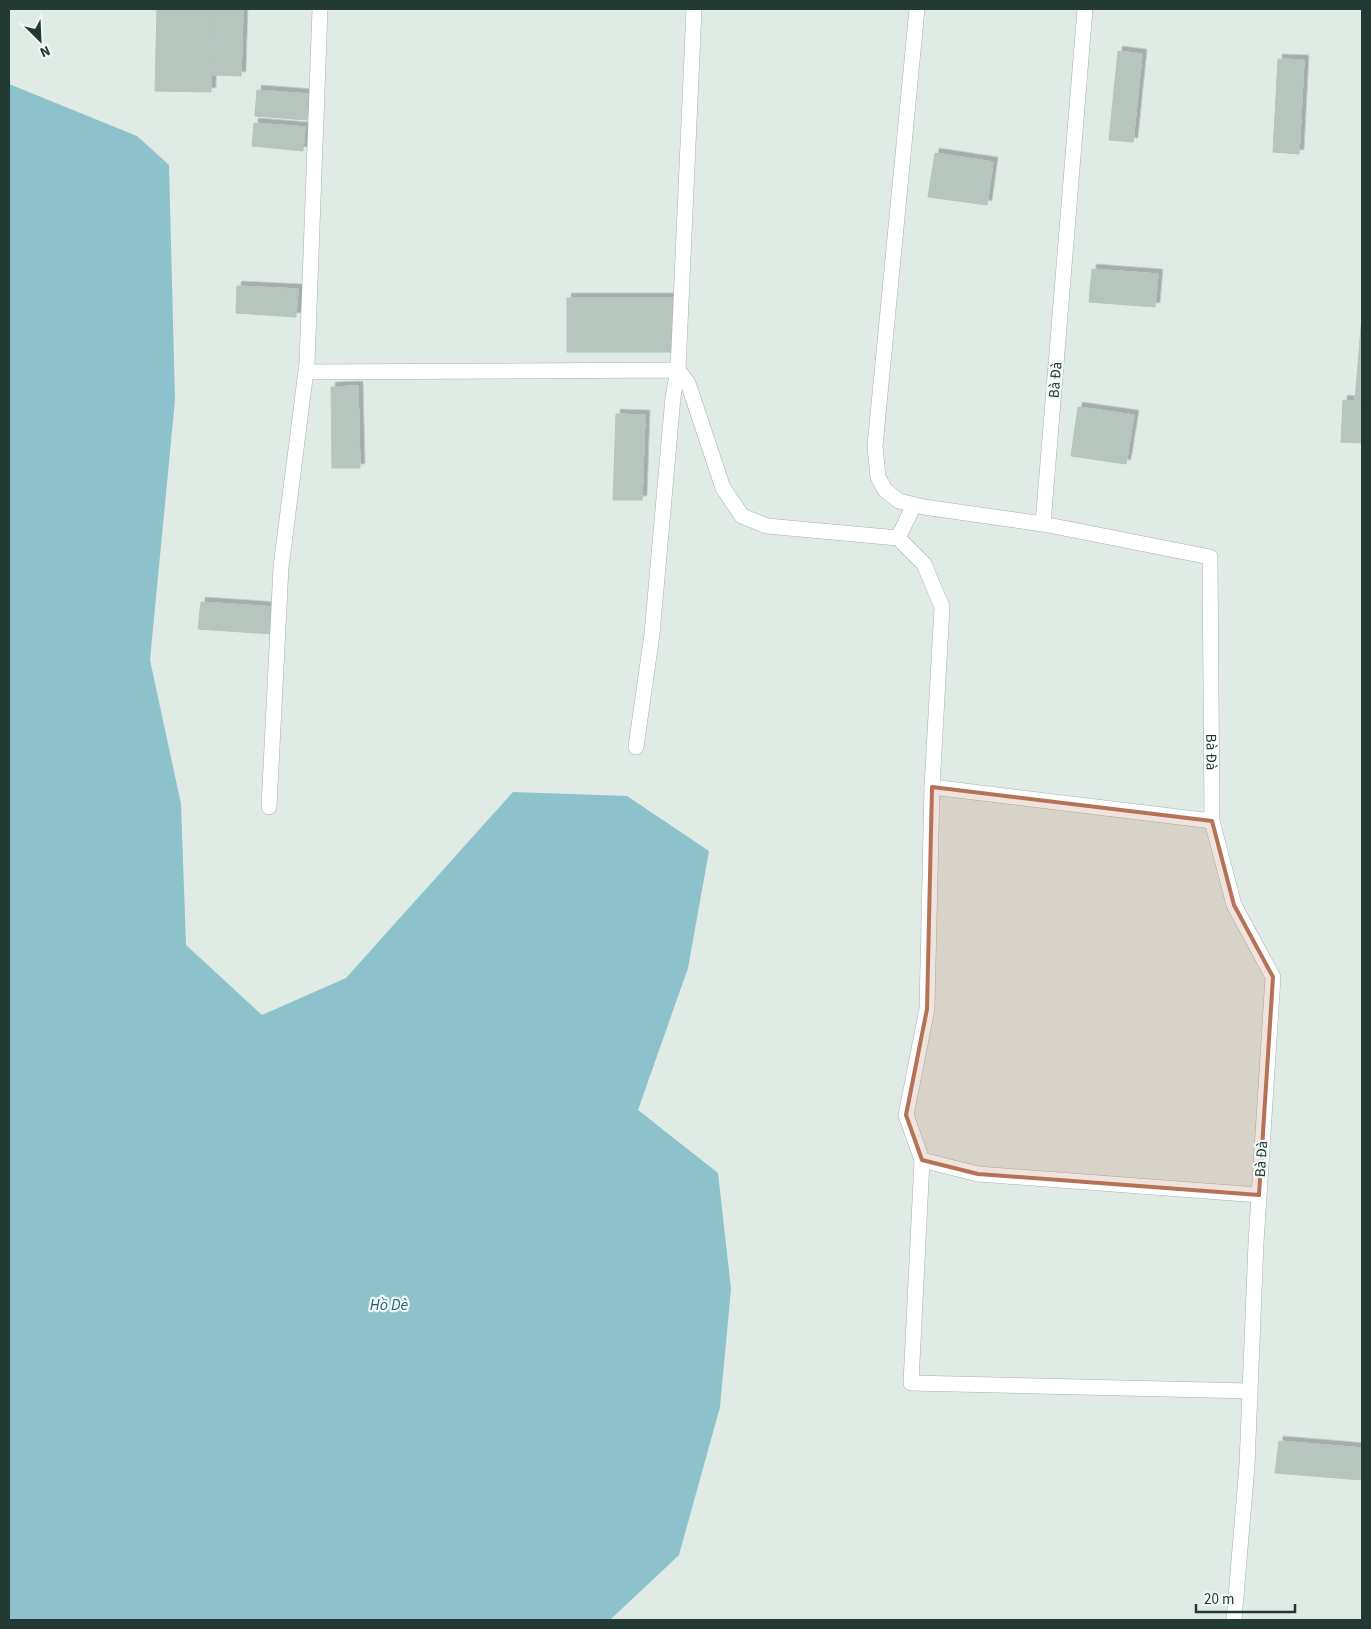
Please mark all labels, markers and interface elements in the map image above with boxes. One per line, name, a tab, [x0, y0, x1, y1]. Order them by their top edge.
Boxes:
north arrow	[15, 15, 65, 65]
text: N	[37, 40, 53, 62]
street label: Bà Đà	[1043, 361, 1068, 399]
street label: Bà Đà	[1200, 734, 1222, 770]
street label: Bà Đà	[1250, 1140, 1273, 1178]
water label: Hồ Dè	[370, 1294, 409, 1316]
scale bar	[1196, 1582, 1295, 1614]
text: 20 m	[1204, 1589, 1234, 1610]

